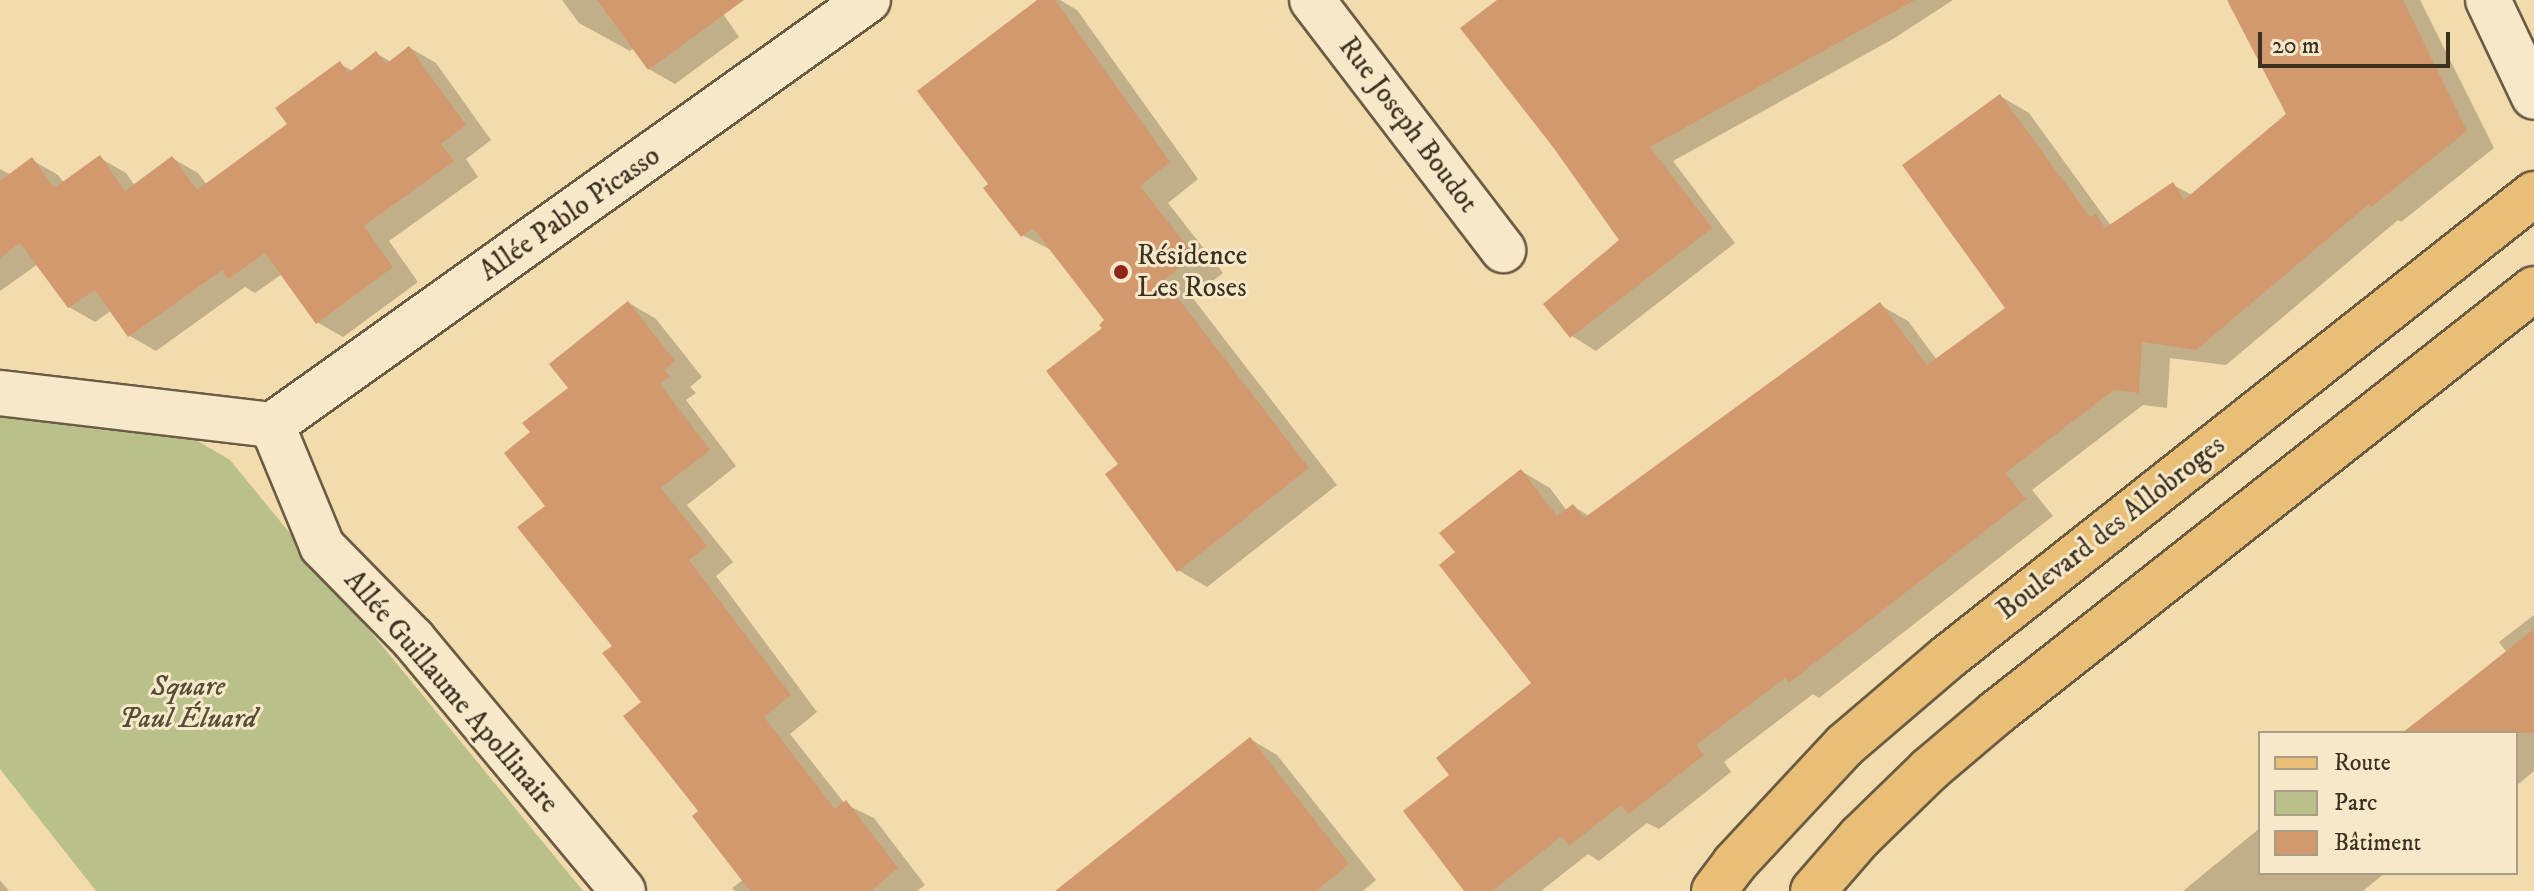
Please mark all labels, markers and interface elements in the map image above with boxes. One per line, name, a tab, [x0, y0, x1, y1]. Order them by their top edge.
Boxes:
scale bar	[2262, 16, 2454, 66]
street label: Rue Joseph Boudot	[1331, 31, 1485, 219]
text: 20 m	[2272, 31, 2320, 61]
street label: Allée Pablo Picasso	[473, 139, 667, 289]
place label: Résidence Les Roses	[1137, 239, 1247, 305]
marker: Résidence Les Roses	[1112, 263, 1130, 281]
street label: Boulevard des Allobroges	[1990, 429, 2232, 627]
street label: Allée Guillaume Apollinaire	[337, 564, 565, 820]
park label: Square Paul Éluard	[119, 670, 257, 736]
legend	[2258, 731, 2518, 875]
text: Route	[2334, 748, 2391, 778]
text: Parc	[2334, 788, 2377, 818]
text: Bâtiment	[2334, 828, 2421, 858]

